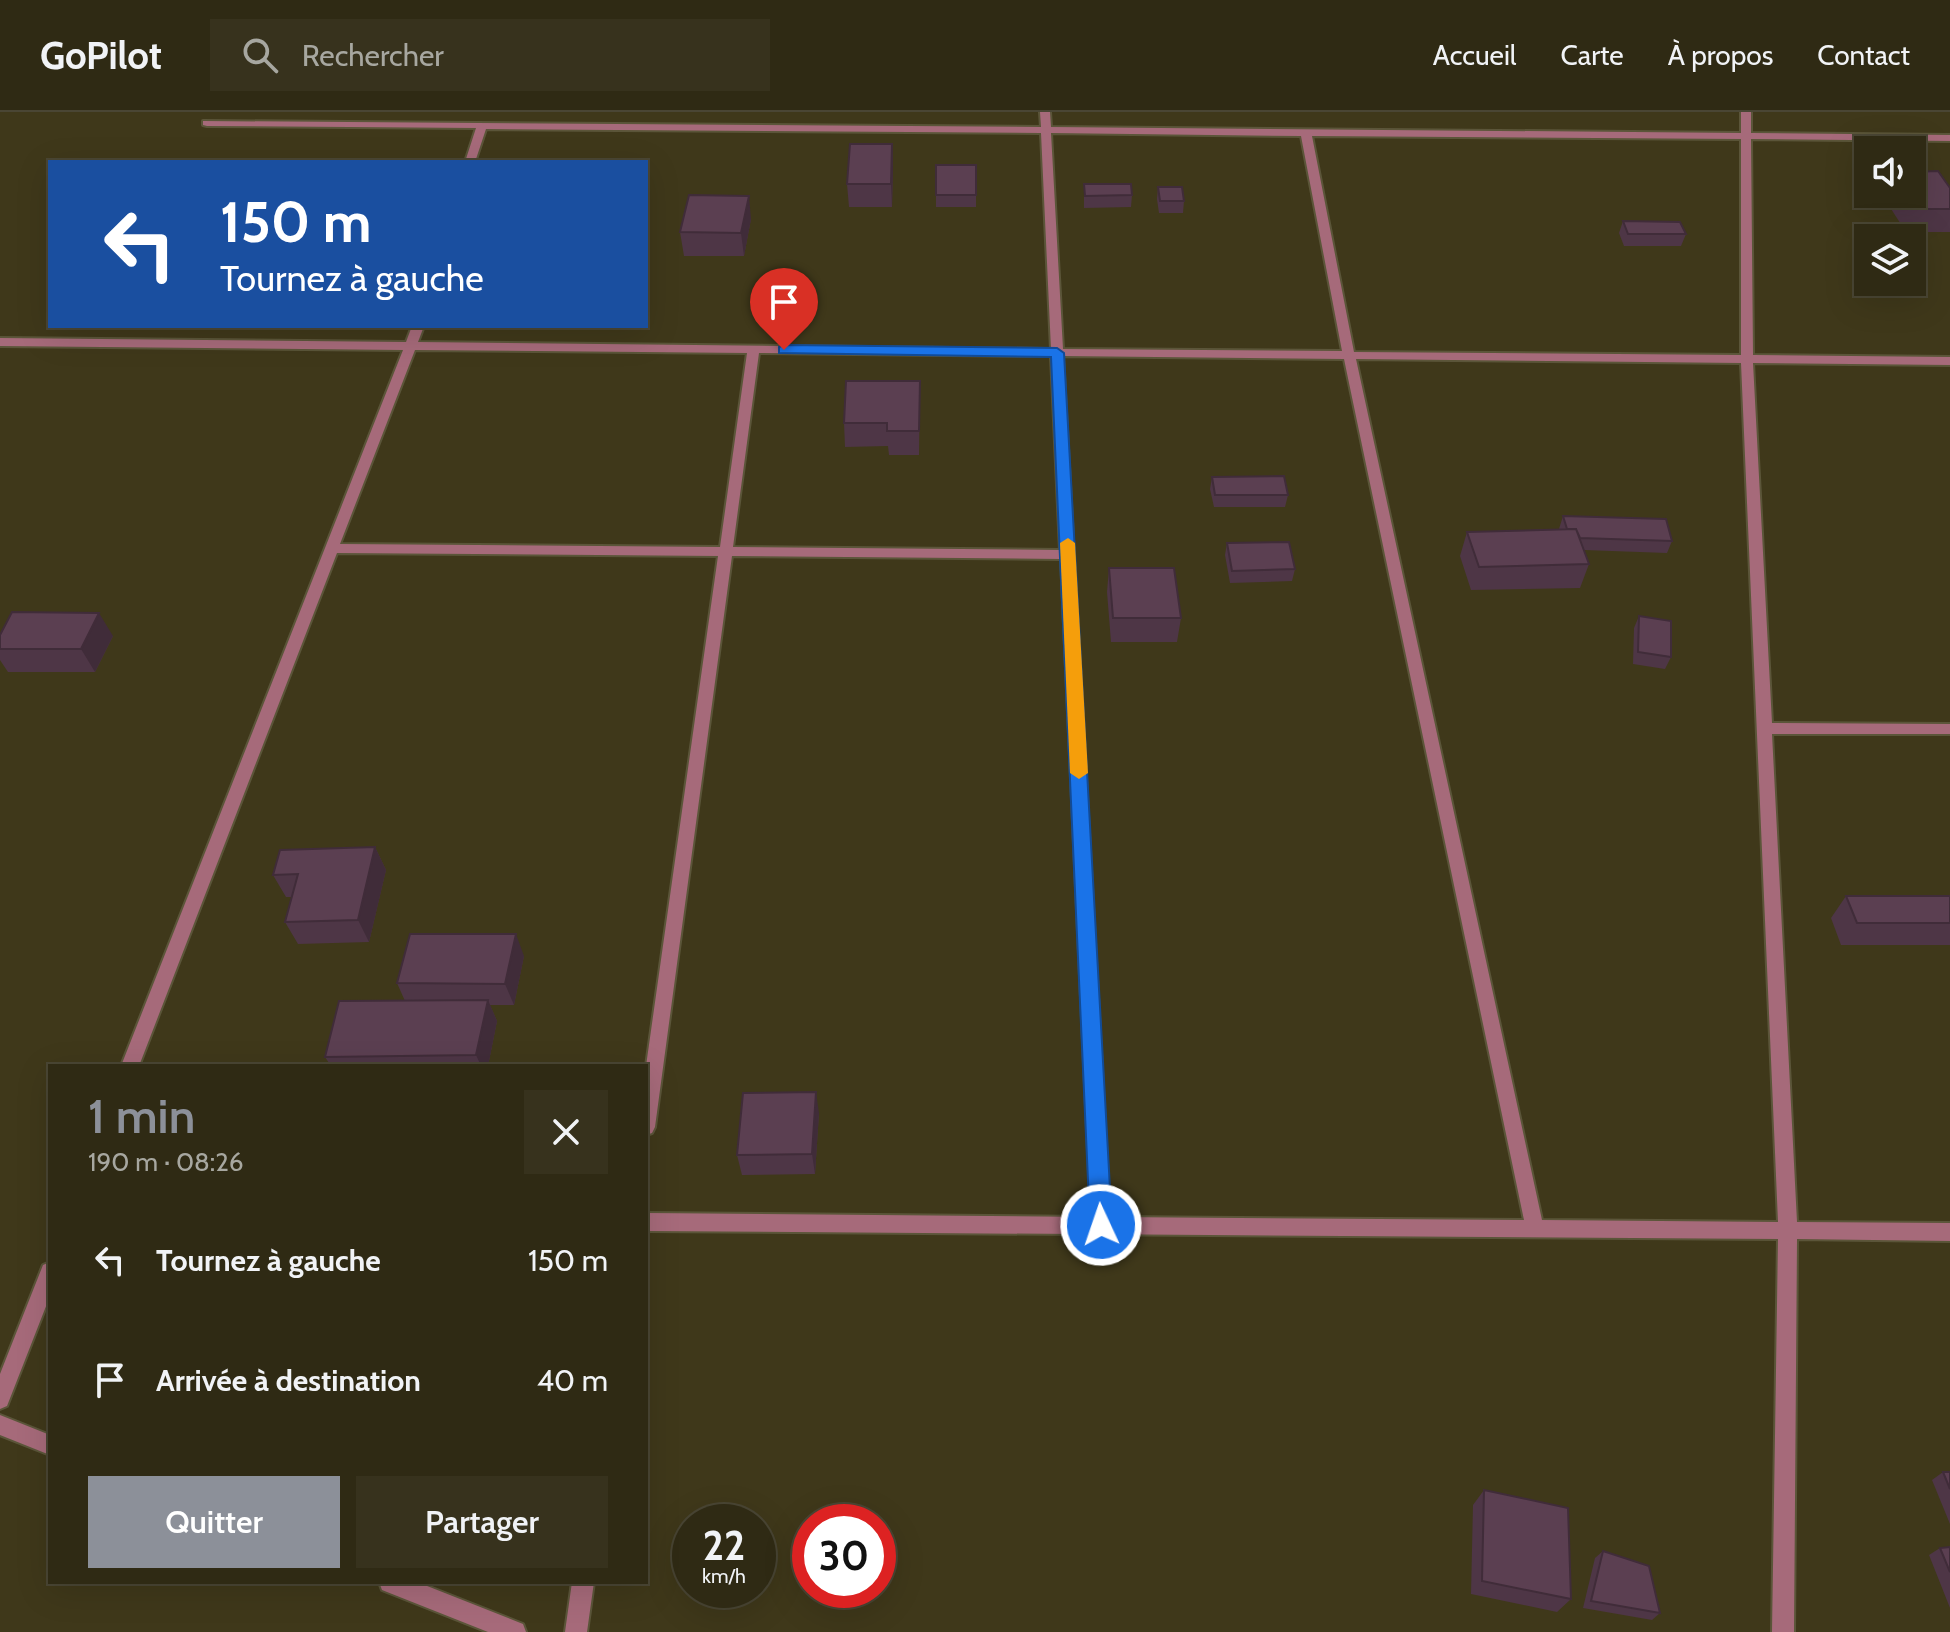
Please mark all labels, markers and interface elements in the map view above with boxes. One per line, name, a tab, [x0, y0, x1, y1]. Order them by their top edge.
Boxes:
search box	[210, 19, 770, 91]
text: GoPilot	[40, 32, 162, 79]
icon: search	[238, 33, 282, 77]
text: Rechercher	[302, 37, 444, 74]
text: Accueil	[1433, 38, 1516, 72]
text: Carte	[1560, 38, 1624, 72]
text: À propos	[1668, 38, 1773, 72]
text: Contact	[1817, 38, 1910, 72]
map controls	[1854, 136, 1926, 296]
button: sound	[1854, 136, 1926, 208]
text: 150 m	[220, 188, 372, 256]
icon: left	[88, 192, 192, 296]
button: layers	[1854, 224, 1926, 296]
text: Tournez à gauche	[220, 256, 484, 300]
pin	[750, 268, 818, 350]
icon: arrive	[762, 280, 806, 324]
text: 1 min	[88, 1087, 195, 1145]
button: close	[524, 1090, 608, 1174]
text: 190 m · 08:26	[88, 1146, 244, 1178]
position arrow	[1059, 1183, 1143, 1267]
icon: left	[88, 1238, 132, 1282]
text: Tournez à gauche	[156, 1242, 381, 1279]
text: 150 m	[528, 1242, 608, 1279]
icon: arrive	[88, 1358, 132, 1402]
text: Arrivée à destination	[156, 1362, 421, 1399]
text: 40 m	[537, 1362, 608, 1399]
button: Quitter	[88, 1476, 340, 1568]
button: Partager	[356, 1476, 608, 1568]
speed limit sign: 30	[792, 1504, 896, 1608]
text: 22	[703, 1521, 745, 1570]
text: km/h	[702, 1564, 746, 1588]

